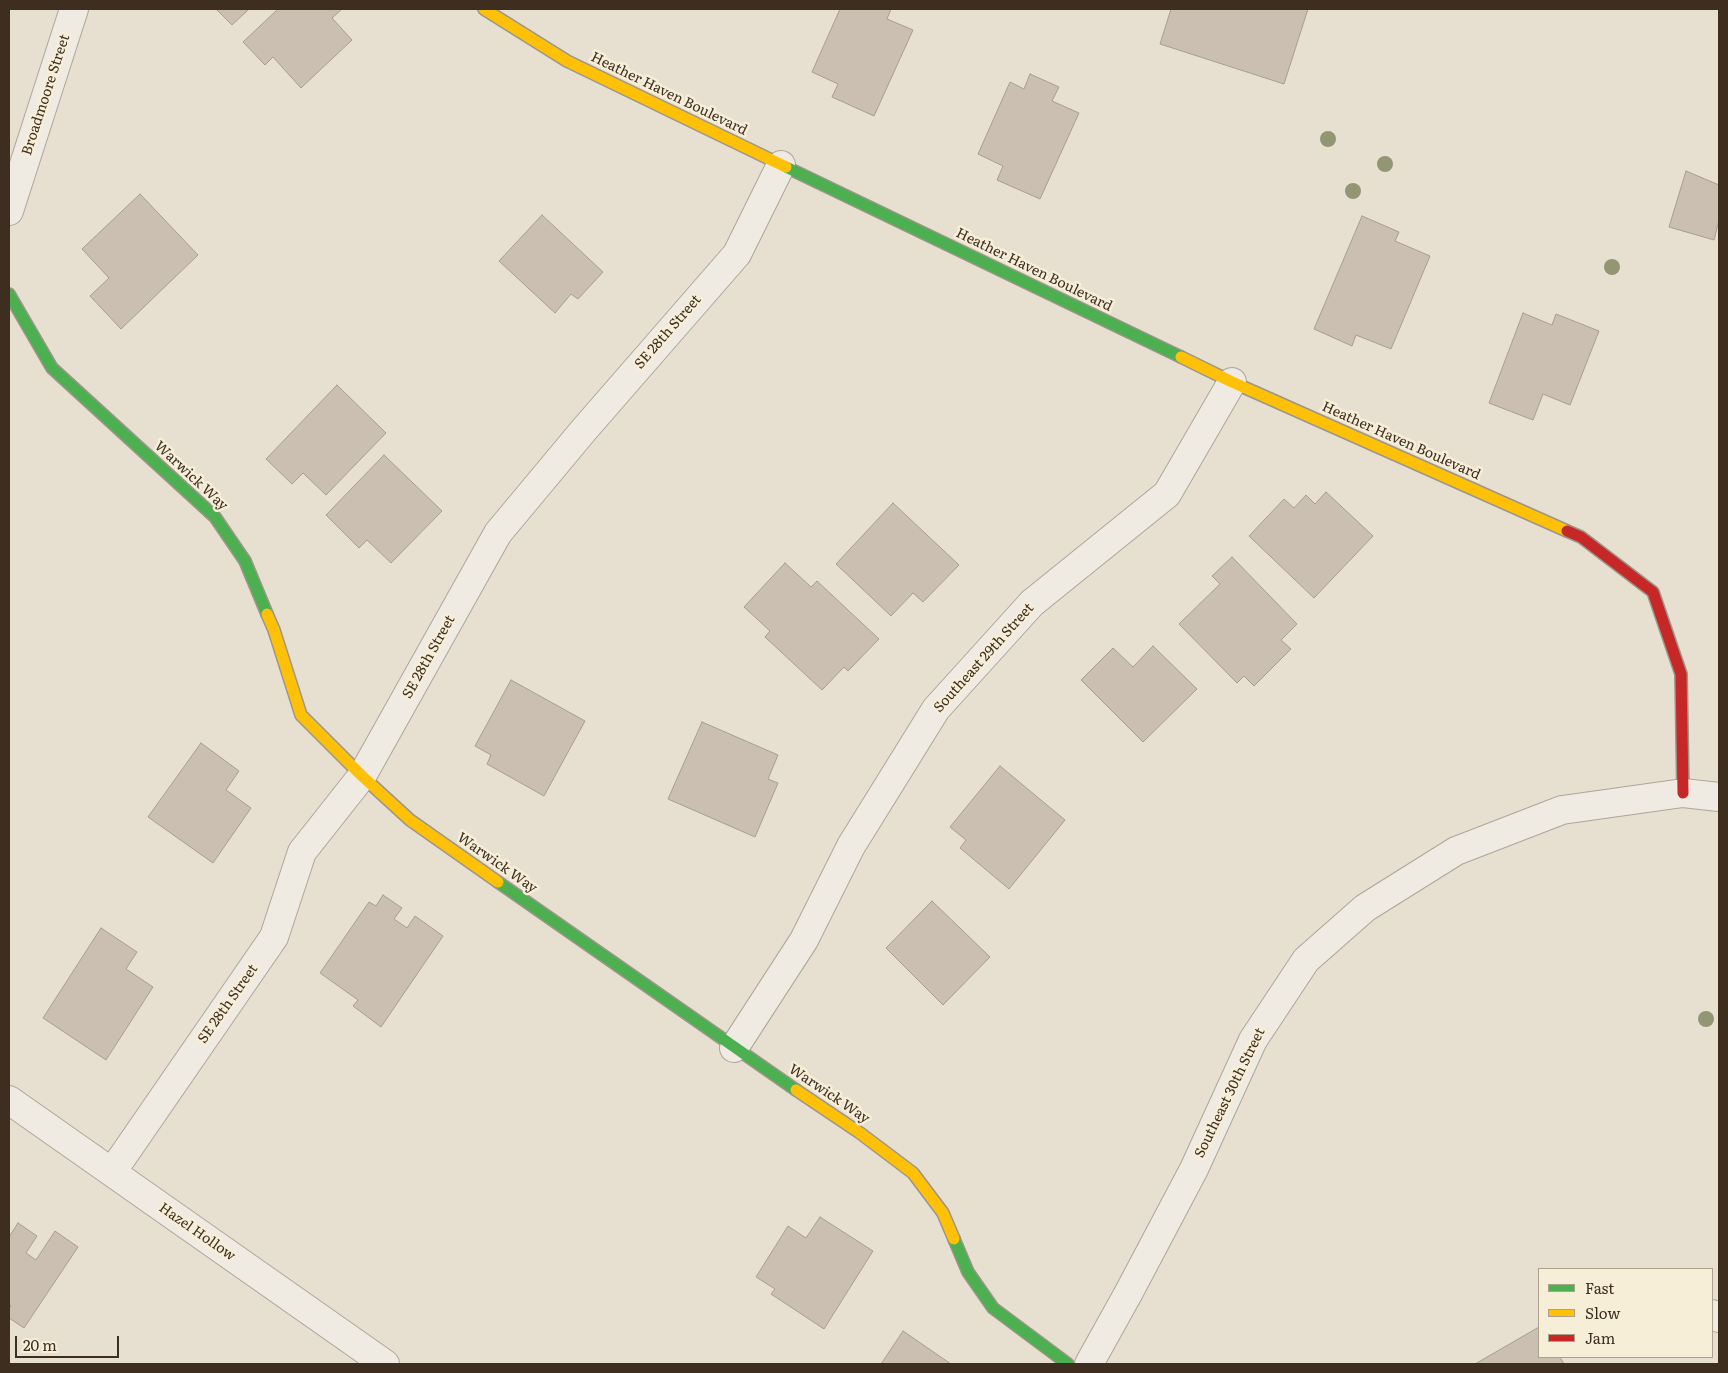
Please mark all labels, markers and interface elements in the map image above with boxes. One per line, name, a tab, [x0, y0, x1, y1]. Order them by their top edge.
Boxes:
street label: Broadmoore Street	[19, 32, 73, 158]
street label: Heather Haven Boulevard	[588, 49, 750, 139]
street label: Heather Haven Boulevard	[953, 225, 1115, 315]
street label: SE 28th Street	[631, 292, 705, 372]
street label: Heather Haven Boulevard	[1319, 398, 1483, 484]
street label: Warwick Way	[151, 438, 231, 514]
street label: Southeast 29th Street	[930, 600, 1038, 716]
street label: SE 28th Street	[399, 612, 459, 702]
street label: Warwick Way	[454, 829, 540, 897]
street label: SE 28th Street	[195, 961, 261, 1047]
street label: Southeast 30th Street	[1191, 1025, 1269, 1161]
street label: Warwick Way	[785, 1061, 873, 1127]
street label: Hazel Hollow	[155, 1199, 239, 1265]
legend	[1538, 1268, 1713, 1358]
text: Fast	[1585, 1276, 1614, 1299]
text: Slow	[1585, 1301, 1620, 1324]
scale bar	[18, 1326, 121, 1358]
text: Jam	[1585, 1326, 1615, 1349]
text: 20 m	[23, 1333, 57, 1356]

